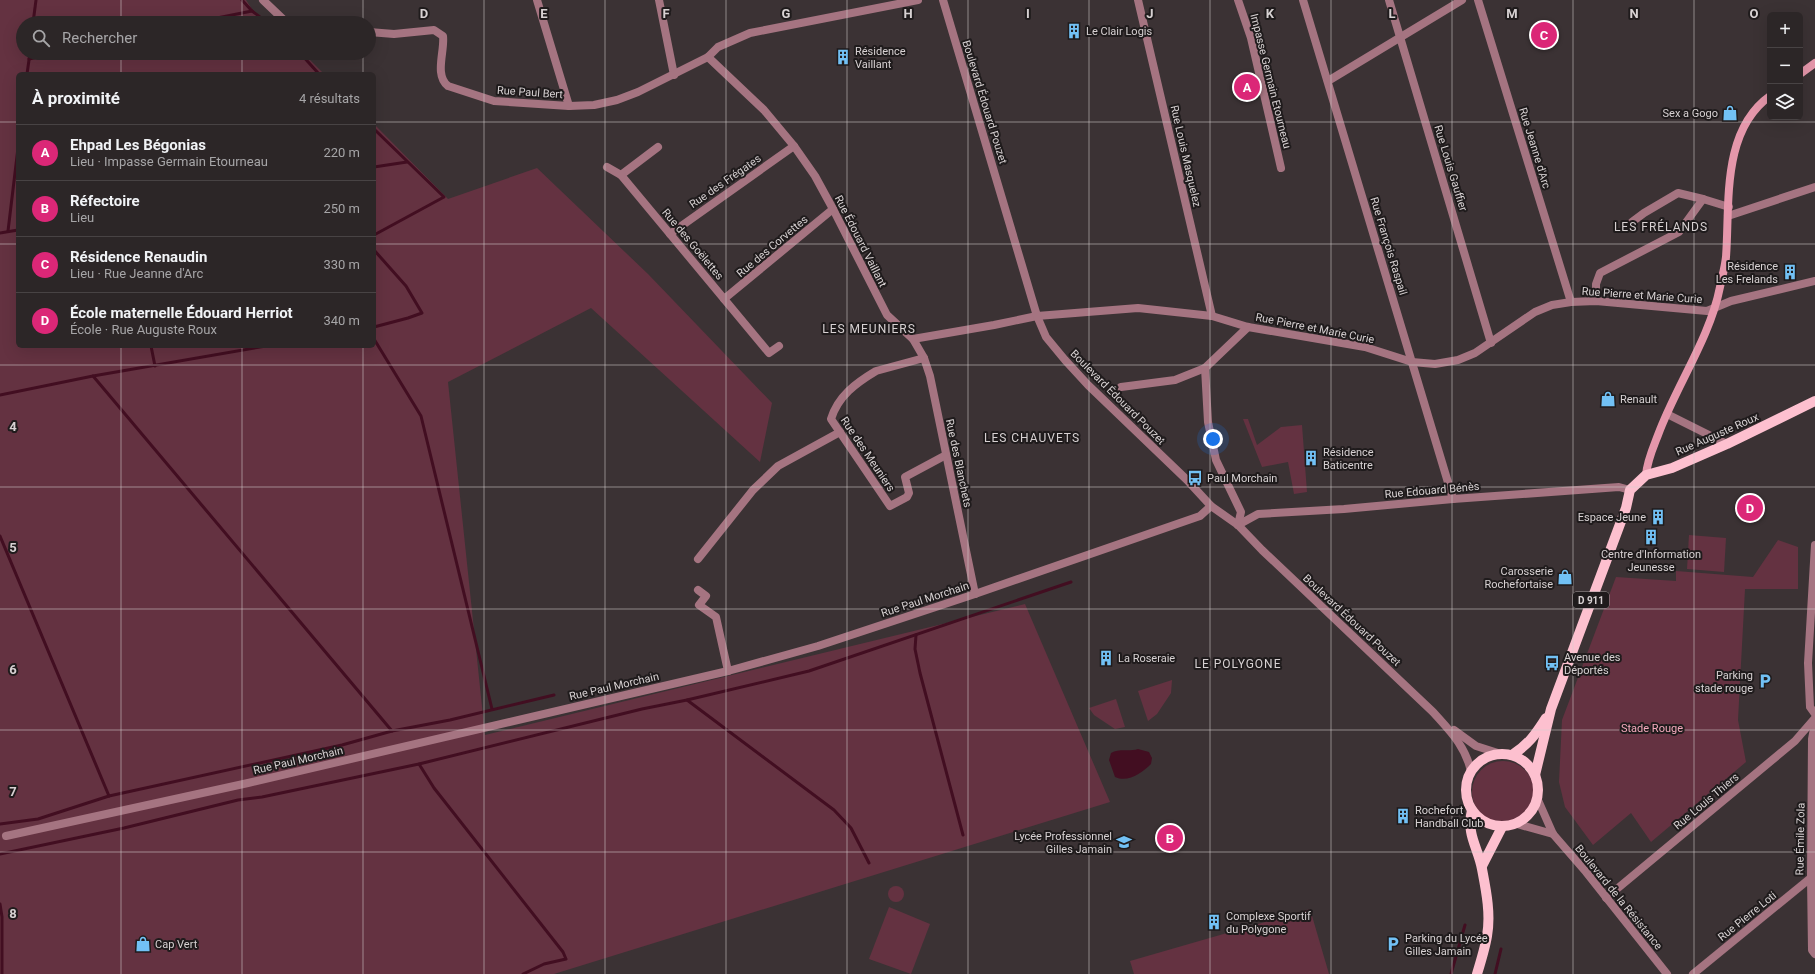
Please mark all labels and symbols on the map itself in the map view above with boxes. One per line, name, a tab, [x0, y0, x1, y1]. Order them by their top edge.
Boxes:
text: D	[420, 6, 428, 21]
text: E	[540, 6, 548, 21]
text: F	[662, 6, 670, 21]
text: G	[782, 6, 791, 21]
text: H	[903, 6, 913, 21]
text: I	[1026, 6, 1030, 21]
text: J	[1146, 6, 1154, 21]
text: K	[1266, 6, 1275, 21]
text: L	[1388, 6, 1396, 21]
text: M	[1506, 6, 1518, 21]
text: N	[1629, 6, 1639, 21]
text: O	[1750, 6, 1759, 21]
street label: Impasse Germain Etourneau	[1247, 12, 1294, 150]
pin: C	[1531, 20, 1557, 50]
building icon: Le Clair Logis	[1065, 22, 1083, 40]
place label: Le Clair Logis	[1086, 25, 1152, 38]
street label: Boulevard Édouard Pouzet	[959, 39, 1010, 166]
place label: Résidence Vaillant	[855, 45, 906, 71]
building icon: Résidence Vaillant	[834, 48, 852, 66]
pin: A	[1234, 72, 1260, 102]
street label: Rue Paul Bert	[497, 84, 564, 101]
street label: Rue Louis Masquelez	[1167, 104, 1204, 209]
shop icon: Sex a Gogo	[1721, 104, 1739, 122]
street label: Rue Jeanne d'Arc	[1516, 106, 1553, 190]
place label: Sex a Gogo	[1663, 107, 1718, 120]
street label: Rue Louis Gauffier	[1431, 124, 1470, 213]
street label: Rue des Frégates	[687, 152, 764, 211]
street label: Rue Édouard Vaillant	[832, 193, 889, 290]
street label: Rue François Raspail	[1367, 195, 1410, 297]
street label: Rue des Goëlettes	[659, 206, 726, 283]
street label: Rue des Corvettes	[734, 213, 811, 280]
district label: LES FRÉLANDS	[1614, 219, 1708, 234]
place label: Résidence Les Frelands	[1716, 260, 1778, 286]
building icon: Résidence Les Frelands	[1781, 263, 1799, 281]
street label: Rue Pierre et Marie Curie	[1581, 285, 1703, 306]
street label: Rue Pierre et Marie Curie	[1254, 311, 1376, 346]
district label: LES MEUNIERS	[822, 322, 916, 336]
street label: Boulevard Édouard Pouzet	[1068, 347, 1168, 448]
shop icon: Renault	[1599, 390, 1617, 408]
place label: Renault	[1620, 393, 1657, 406]
street label: Rue Auguste Roux	[1674, 410, 1761, 459]
street label: Rue des Meuniers	[838, 414, 898, 494]
street label: Rue des Blanchets	[943, 418, 974, 509]
text: 4	[9, 419, 17, 434]
your location	[1203, 429, 1223, 449]
district label: LES CHAUVETS	[984, 431, 1080, 445]
place label: Résidence Baticentre	[1323, 446, 1374, 472]
building icon: Résidence Baticentre	[1302, 449, 1320, 467]
bus stop icon: Paul Morchain	[1186, 469, 1204, 487]
place label: Paul Morchain	[1207, 472, 1277, 485]
street label: Rue Edouard Bénès	[1384, 480, 1480, 501]
pin: D	[1737, 493, 1763, 523]
building icon: Espace Jeune	[1649, 508, 1667, 526]
place label: Espace Jeune	[1578, 511, 1646, 524]
building icon: Centre d'Information Jeunesse	[1642, 528, 1660, 546]
text: 5	[9, 540, 17, 555]
place label: Centre d'Information Jeunesse	[1601, 548, 1701, 574]
place label: Carosserie Rochefortaise	[1484, 565, 1553, 591]
shop icon: Carosserie Rochefortaise	[1556, 568, 1574, 586]
street label: Boulevard Édouard Pouzet	[1300, 572, 1403, 669]
street label: Rue Paul Morchain	[879, 579, 971, 620]
road number: D 911	[1573, 592, 1609, 608]
building icon: La Roseraie	[1097, 649, 1115, 667]
place label: Avenue des Déportés	[1564, 651, 1621, 677]
place label: La Roseraie	[1118, 652, 1175, 665]
bus stop icon: Avenue des Déportés	[1543, 654, 1561, 672]
district label: LE POLYGONE	[1195, 657, 1282, 671]
text: 6	[9, 662, 17, 677]
place label: Parking stade rouge	[1695, 669, 1753, 695]
street label: Rue Paul Morchain	[568, 670, 660, 703]
parking icon: Parking stade rouge	[1756, 672, 1774, 690]
park label: Stade Rouge	[1621, 722, 1683, 735]
street label: Rue Paul Morchain	[252, 744, 344, 777]
street label: Rue Louis Thiers	[1671, 770, 1742, 832]
text: 7	[9, 784, 17, 799]
street label: Rue Émile Zola	[1793, 803, 1808, 875]
place label: Rochefort Handball Club	[1415, 804, 1483, 830]
building icon: Rochefort Handball Club	[1394, 807, 1412, 825]
pin: B	[1157, 823, 1183, 853]
place label: Lycée Professionnel Gilles Jamain	[1014, 830, 1112, 856]
school or university icon: Lycée Professionnel Gilles Jamain	[1115, 833, 1133, 851]
street label: Boulevard de la Résistance	[1572, 842, 1665, 953]
street label: Rue Pierre Loti	[1716, 889, 1779, 944]
text: 8	[9, 906, 17, 921]
place label: Complexe Sportif du Polygone	[1226, 910, 1311, 936]
building icon: Complexe Sportif du Polygone	[1205, 913, 1223, 931]
place label: Parking du Lycée Gilles Jamain	[1405, 932, 1488, 958]
shop icon: Cap Vert	[134, 935, 152, 953]
parking icon: Parking du Lycée Gilles Jamain	[1384, 935, 1402, 953]
place label: Cap Vert	[155, 938, 198, 951]

